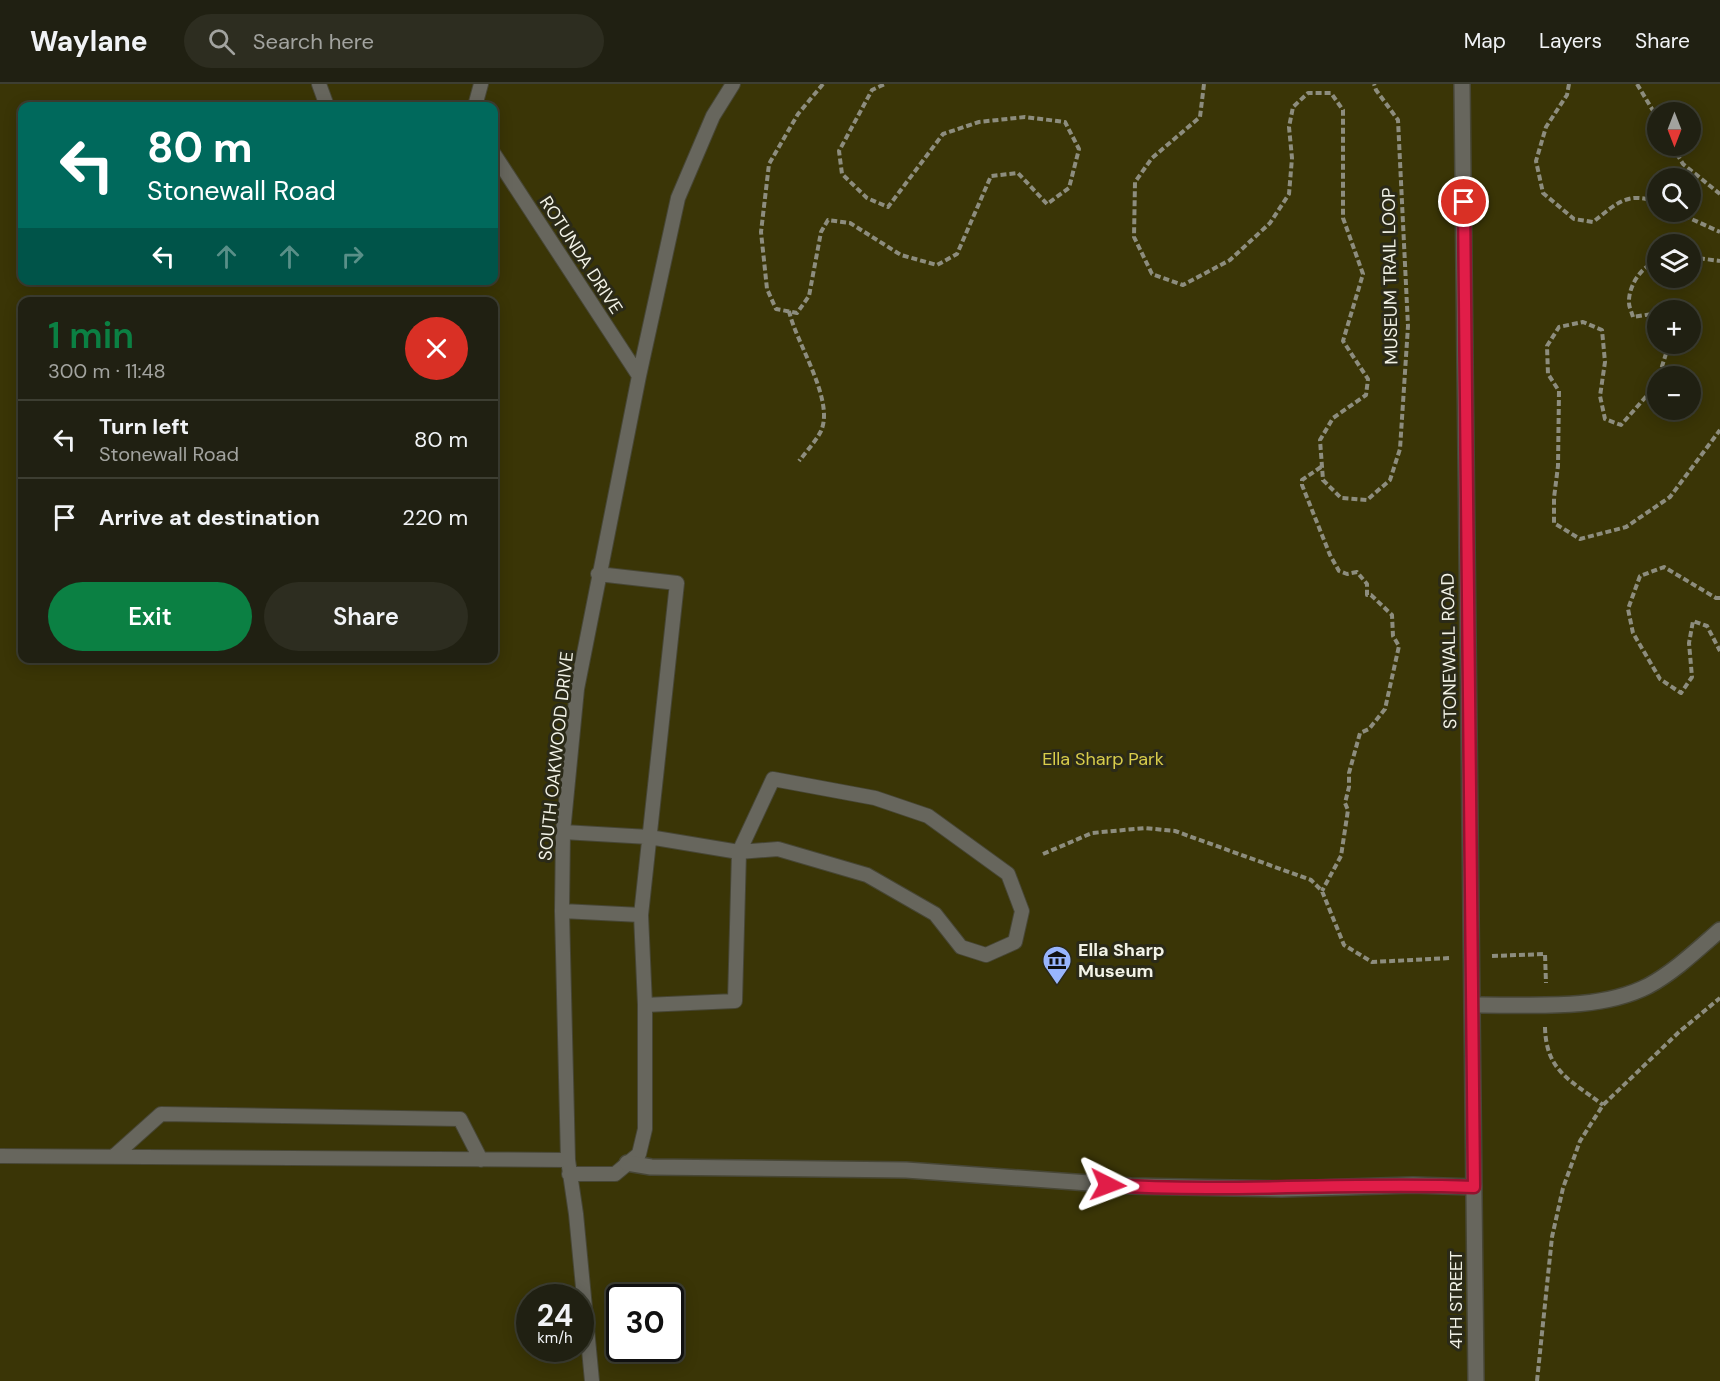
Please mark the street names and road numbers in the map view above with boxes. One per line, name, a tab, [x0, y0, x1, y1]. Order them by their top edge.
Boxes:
street label: MUSEUM TRAIL LOOP	[1376, 187, 1404, 365]
street label: ROTUNDA DRIVE	[534, 191, 628, 319]
street label: STONEWALL ROAD	[1436, 573, 1462, 729]
street label: SOUTH OAKWOOD DRIVE	[533, 650, 579, 862]
street label: 4TH STREET	[1444, 1251, 1468, 1349]

